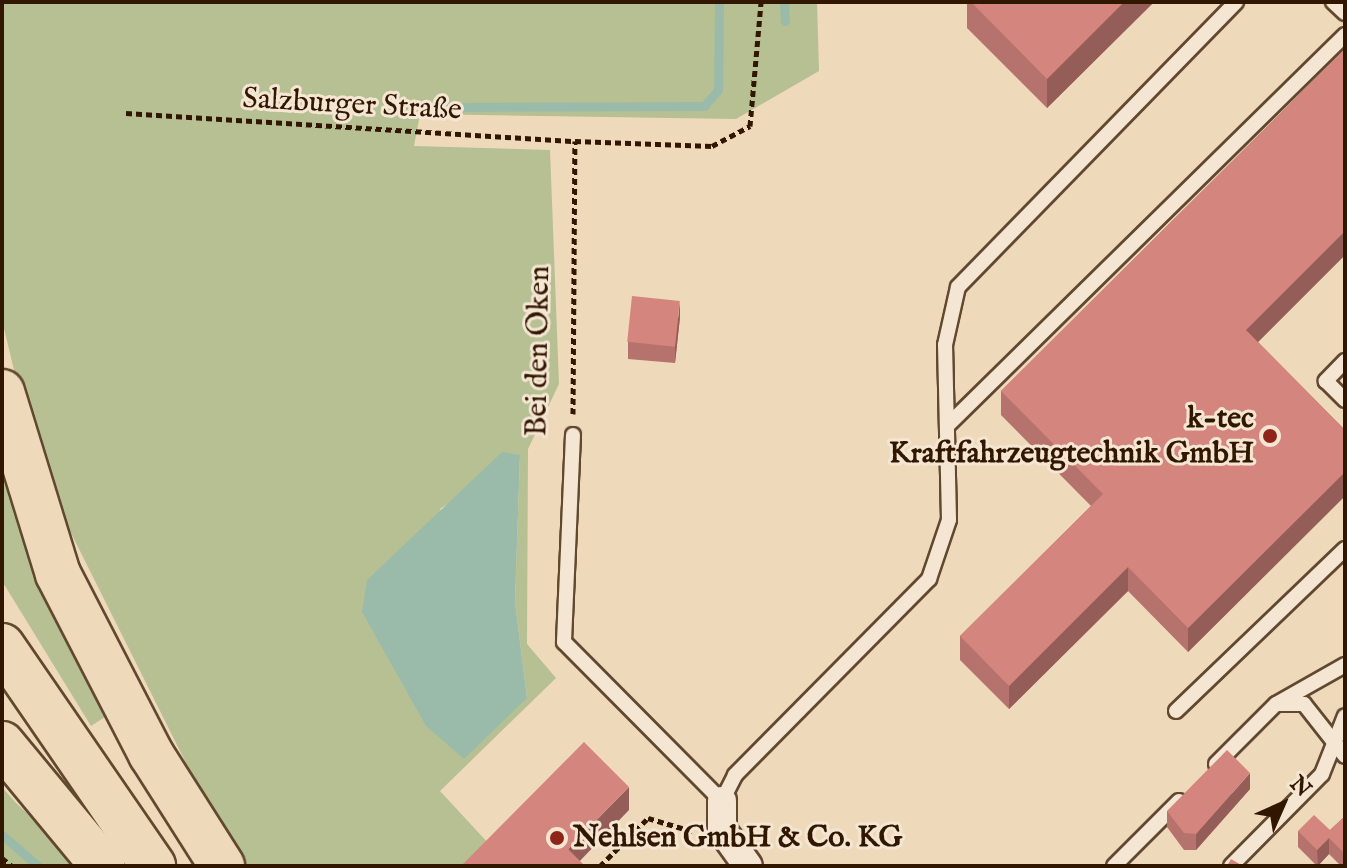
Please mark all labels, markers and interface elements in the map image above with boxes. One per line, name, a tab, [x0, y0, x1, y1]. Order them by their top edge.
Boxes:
street label: Salzburger Straße	[241, 81, 463, 129]
street label: Bei den Oken	[520, 265, 558, 437]
place label: k-tec Kraftfahrzeugtechnik GmbH	[889, 401, 1254, 472]
marker: k-tec Kraftfahrzeugtechnik GmbH	[1261, 427, 1279, 445]
north arrow	[1243, 764, 1323, 844]
text: N	[1283, 770, 1317, 804]
place label: Nehlsen GmbH & Co. KG	[573, 820, 902, 856]
marker: Nehlsen GmbH & Co. KG	[548, 829, 566, 847]

